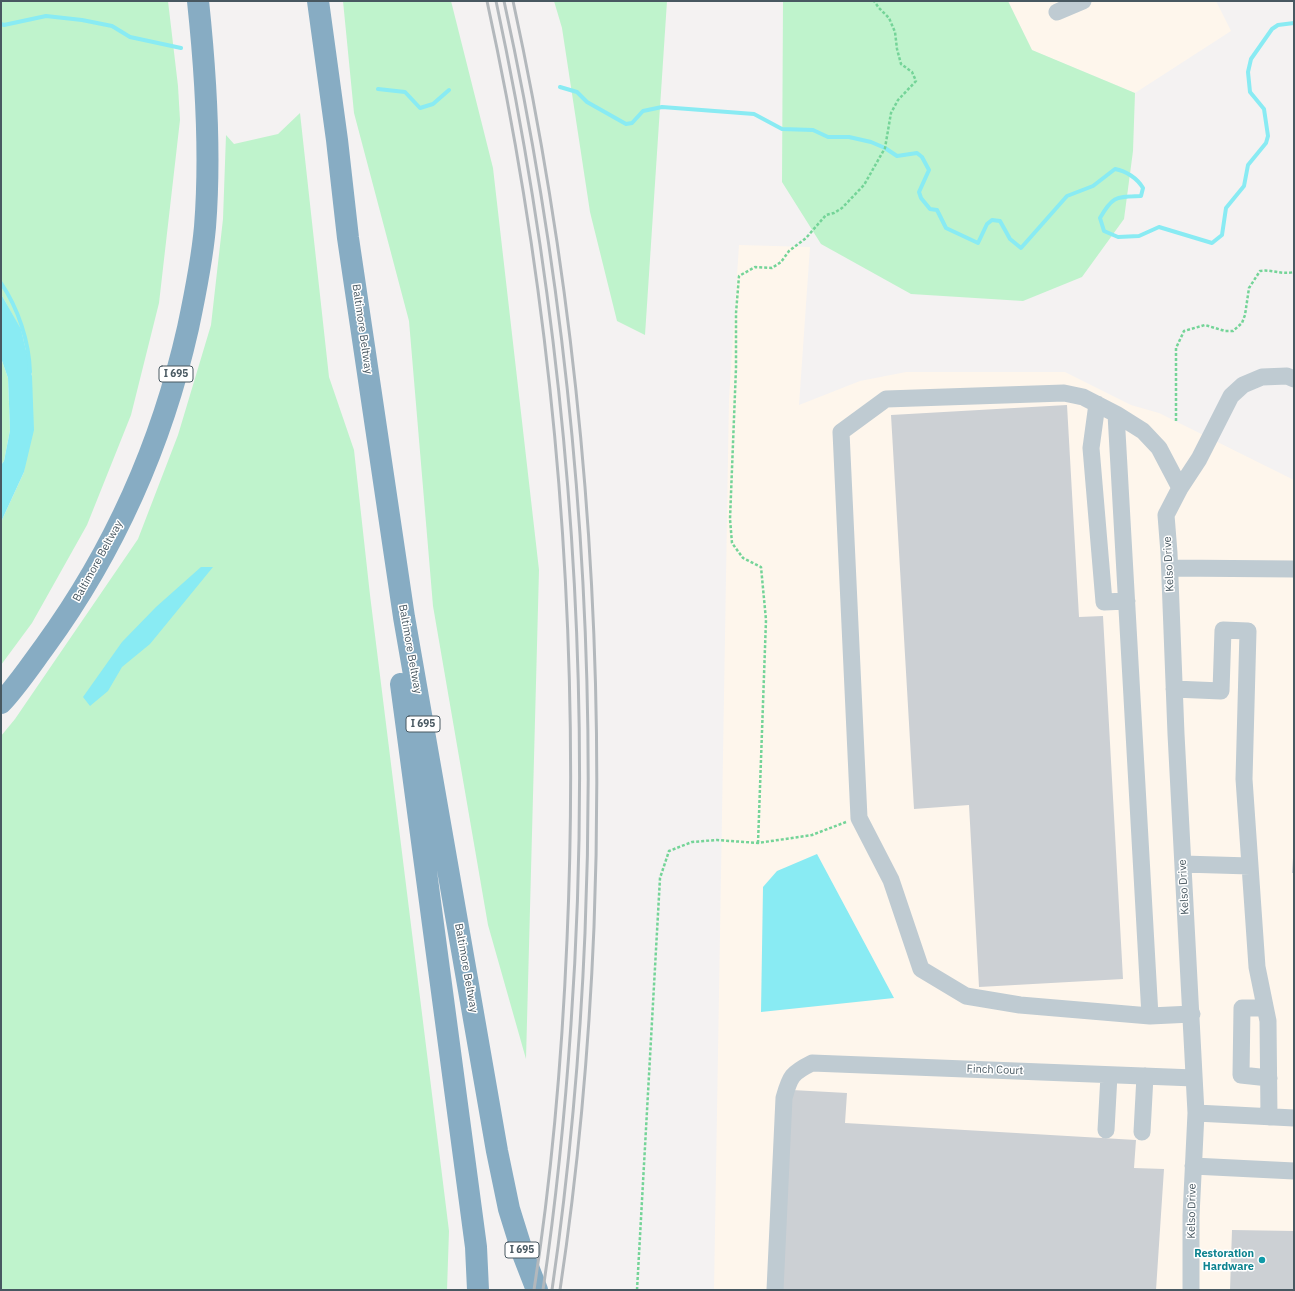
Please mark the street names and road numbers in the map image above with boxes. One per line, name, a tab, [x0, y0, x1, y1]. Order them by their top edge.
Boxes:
street label: Baltimore Beltway	[349, 283, 375, 375]
road number: I 695	[159, 366, 193, 382]
street label: Baltimore Beltway	[70, 518, 126, 604]
street label: Kelso Drive	[1161, 536, 1177, 592]
street label: Baltimore Beltway	[396, 603, 424, 695]
road number: I 695	[406, 716, 440, 732]
street label: Kelso Drive	[1176, 859, 1192, 915]
street label: Baltimore Beltway	[452, 922, 480, 1014]
street label: Finch Court	[966, 1062, 1024, 1078]
street label: Kelso Drive	[1185, 1183, 1199, 1239]
road number: I 695	[505, 1242, 539, 1258]

